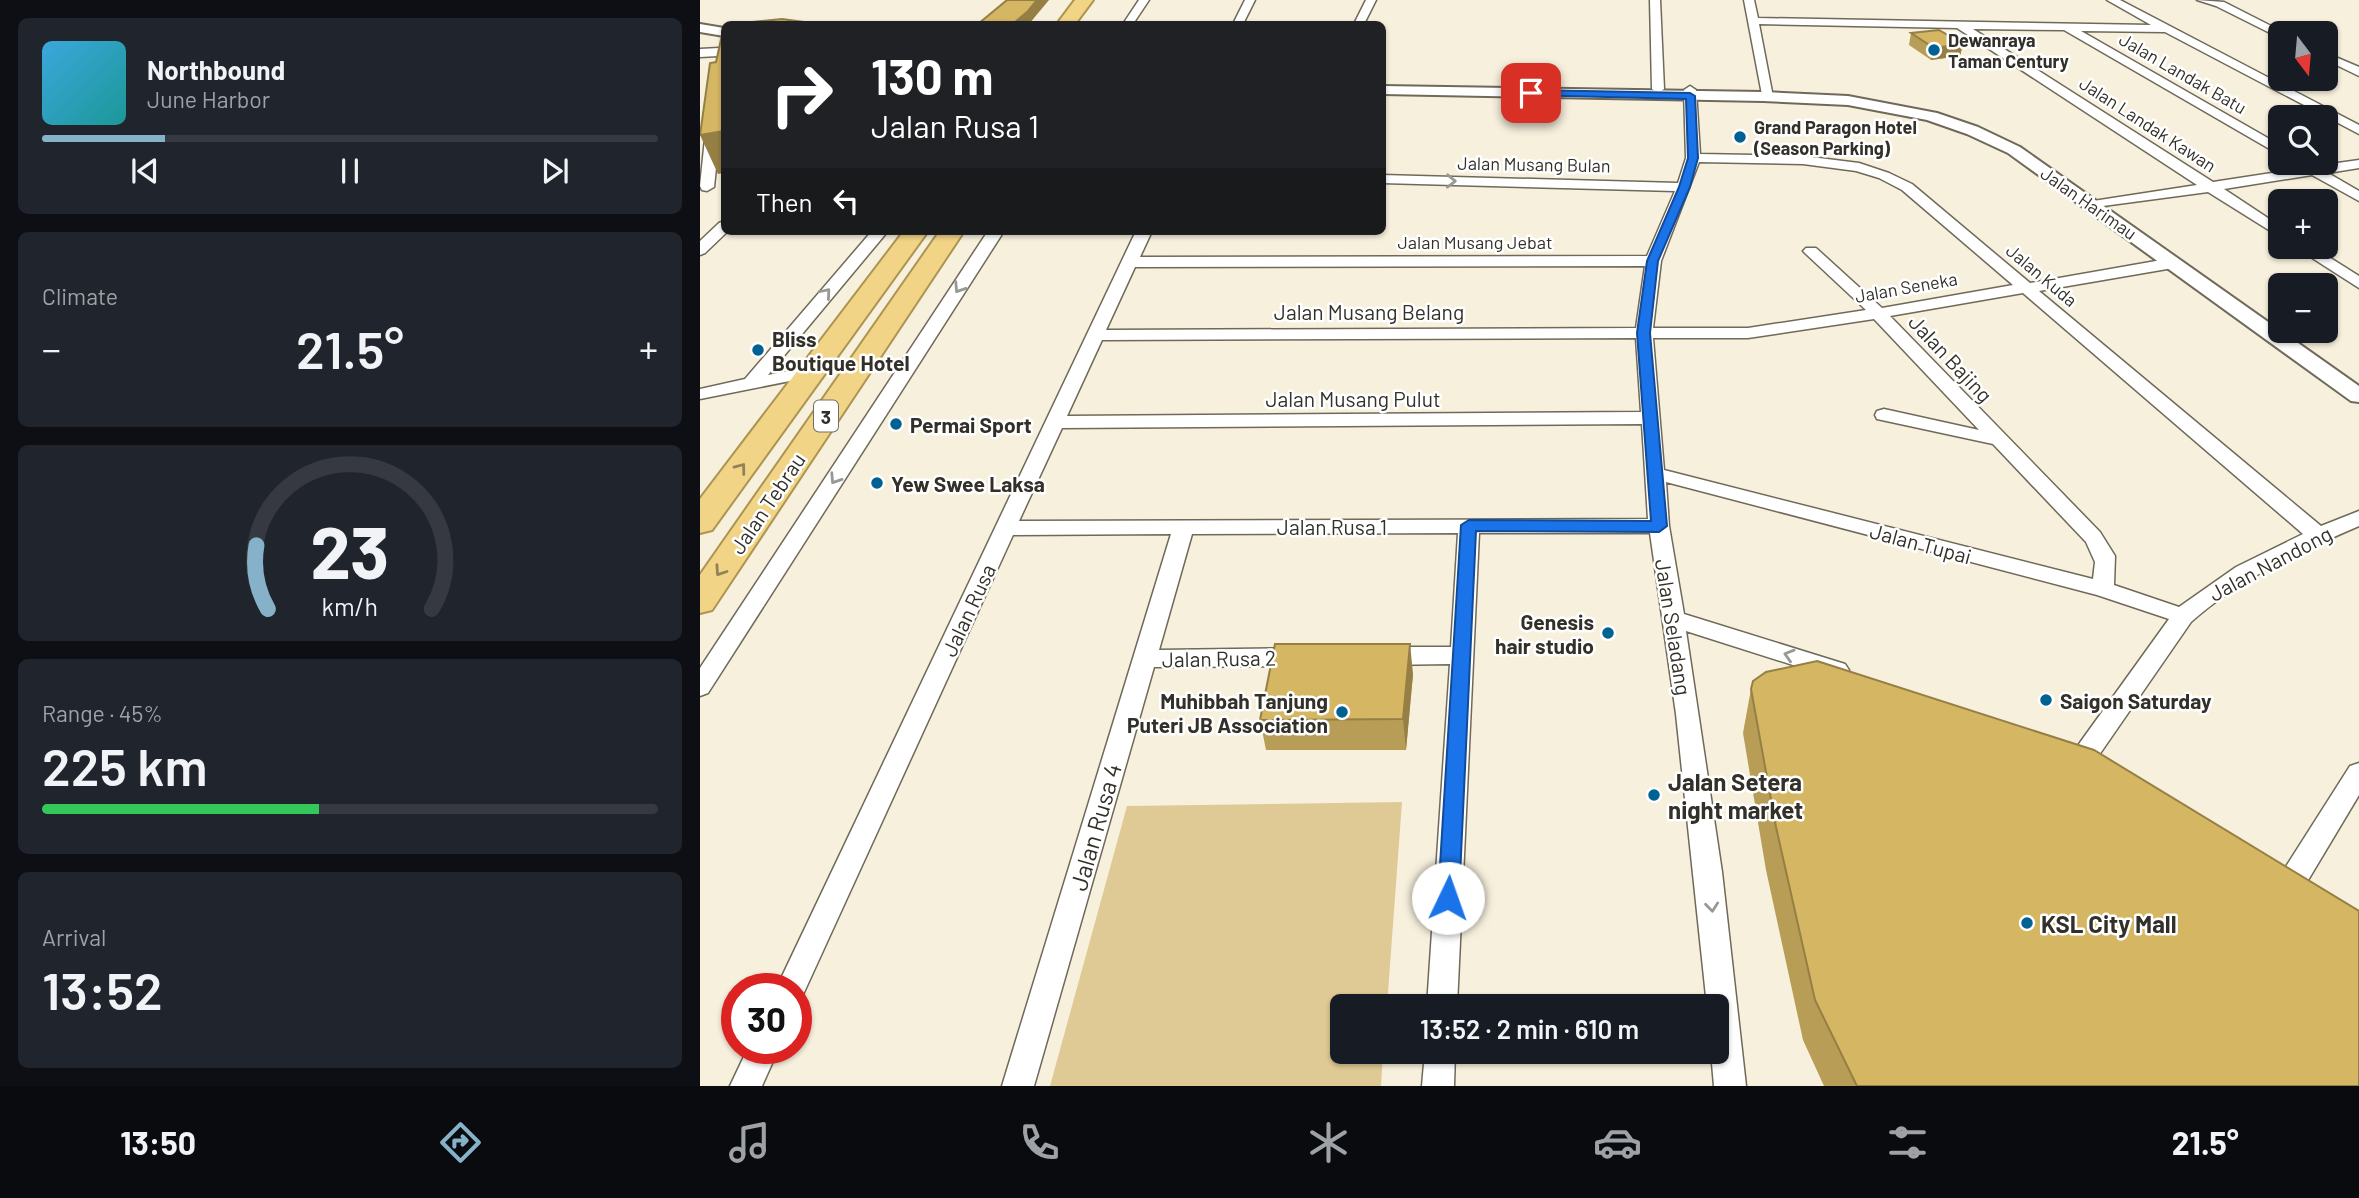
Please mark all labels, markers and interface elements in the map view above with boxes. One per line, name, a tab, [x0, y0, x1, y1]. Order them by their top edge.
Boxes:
north arrow	[2268, 21, 2338, 91]
map controls	[2268, 21, 2338, 343]
street label: Jalan Landak Batu	[2115, 28, 2251, 118]
place label: Dewanraya Taman Century	[1948, 29, 2069, 72]
marker: Dewanraya Taman Century	[1926, 42, 1942, 58]
text: 130 m	[871, 46, 993, 105]
icon: right	[756, 49, 847, 140]
text: Northbound	[147, 54, 285, 85]
pin	[1501, 63, 1561, 123]
street label: Jalan Landak Kawan	[2075, 72, 2221, 176]
icon: arrive	[1512, 74, 1550, 112]
text: June Harbor	[147, 85, 270, 113]
button: search	[2268, 105, 2338, 175]
text: Jalan Rusa 1	[871, 106, 1039, 144]
place label: Grand Paragon Hotel (Season Parking)	[1753, 116, 1917, 159]
marker: Grand Paragon Hotel (Season Parking)	[1732, 129, 1748, 145]
icon: previous	[126, 152, 164, 190]
icon: pause	[331, 152, 369, 190]
icon: next	[536, 152, 574, 190]
street label: Jalan Musang Bulan	[1457, 152, 1611, 176]
street label: Jalan Harimau	[2037, 162, 2141, 244]
one-way arrow	[1445, 173, 1456, 188]
icon: left	[827, 182, 865, 220]
text: Then	[756, 186, 813, 217]
button: +	[2268, 189, 2338, 259]
street label: Jalan Musang Jebat	[1397, 231, 1553, 253]
street label: Jalan Kuda	[2002, 239, 2082, 311]
street label: Jalan Seneka	[1853, 267, 1959, 307]
button: −	[2268, 273, 2338, 343]
one-way arrow	[954, 281, 967, 294]
text: Climate	[42, 282, 118, 310]
one-way arrow	[818, 289, 830, 302]
street label: Jalan Musang Belang	[1274, 299, 1464, 324]
street label: Jalan Bajing	[1904, 309, 1998, 407]
text: 21.5°	[296, 317, 404, 379]
text: −	[42, 325, 61, 371]
text: +	[639, 325, 658, 371]
place label: Bliss Boutique Hotel	[772, 326, 910, 375]
marker: Bliss Boutique Hotel	[750, 342, 766, 358]
street label: Jalan Musang Pulut	[1265, 386, 1441, 411]
road number: 3	[814, 400, 838, 432]
place label: Permai Sport	[910, 412, 1032, 437]
marker: Permai Sport	[888, 416, 904, 432]
street label: Jalan Tebrau	[724, 448, 810, 558]
one-way arrow	[733, 463, 746, 475]
one-way arrow	[831, 471, 843, 484]
place label: Yew Swee Laksa	[891, 471, 1045, 496]
marker: Yew Swee Laksa	[869, 475, 885, 491]
text: 23	[310, 506, 390, 594]
street label: Jalan Rusa 1	[1277, 514, 1387, 539]
street label: Jalan Tupai	[1868, 517, 1974, 569]
street label: Jalan Nandong	[2204, 520, 2336, 606]
street label: Jalan Seladang	[1651, 557, 1697, 697]
street label: Jalan Rusa	[936, 560, 1000, 660]
one-way arrow	[716, 563, 728, 576]
text: km/h	[322, 591, 378, 621]
place label: Genesis hair studio	[1495, 609, 1594, 658]
marker: Genesis hair studio	[1600, 625, 1616, 641]
street label: Jalan Rusa 2	[1162, 645, 1276, 671]
one-way arrow	[1784, 649, 1796, 663]
place label: Muhibbah Tanjung Puteri JB Association	[1127, 688, 1328, 737]
place label: Saigon Saturday	[2060, 688, 2212, 713]
marker: Saigon Saturday	[2038, 692, 2054, 708]
text: Range · 45%	[42, 699, 163, 727]
marker: Muhibbah Tanjung Puteri JB Association	[1334, 704, 1350, 720]
text: 225 km	[42, 734, 208, 796]
street label: Jalan Rusa 4	[1063, 760, 1127, 894]
place label: Jalan Setera night market	[1668, 767, 1803, 824]
marker: Jalan Setera night market	[1646, 787, 1662, 803]
position arrow	[1411, 861, 1485, 935]
one-way arrow	[1704, 901, 1719, 913]
place label: KSL City Mall	[2041, 909, 2177, 938]
marker: KSL City Mall	[2019, 915, 2035, 931]
text: Arrival	[42, 923, 106, 951]
text: 13:52	[42, 958, 163, 1020]
speed limit sign: 30	[721, 973, 812, 1064]
text: 13:52 · 2 min · 610 m	[1420, 1013, 1639, 1044]
icon: directions	[436, 1118, 485, 1167]
icon: music	[725, 1118, 774, 1167]
icon: phone	[1015, 1118, 1064, 1167]
icon: climate	[1304, 1118, 1353, 1167]
icon: car	[1593, 1118, 1642, 1167]
icon: filters	[1883, 1118, 1932, 1167]
text: 13:50	[120, 1123, 196, 1161]
text: 21.5°	[2172, 1123, 2239, 1161]

